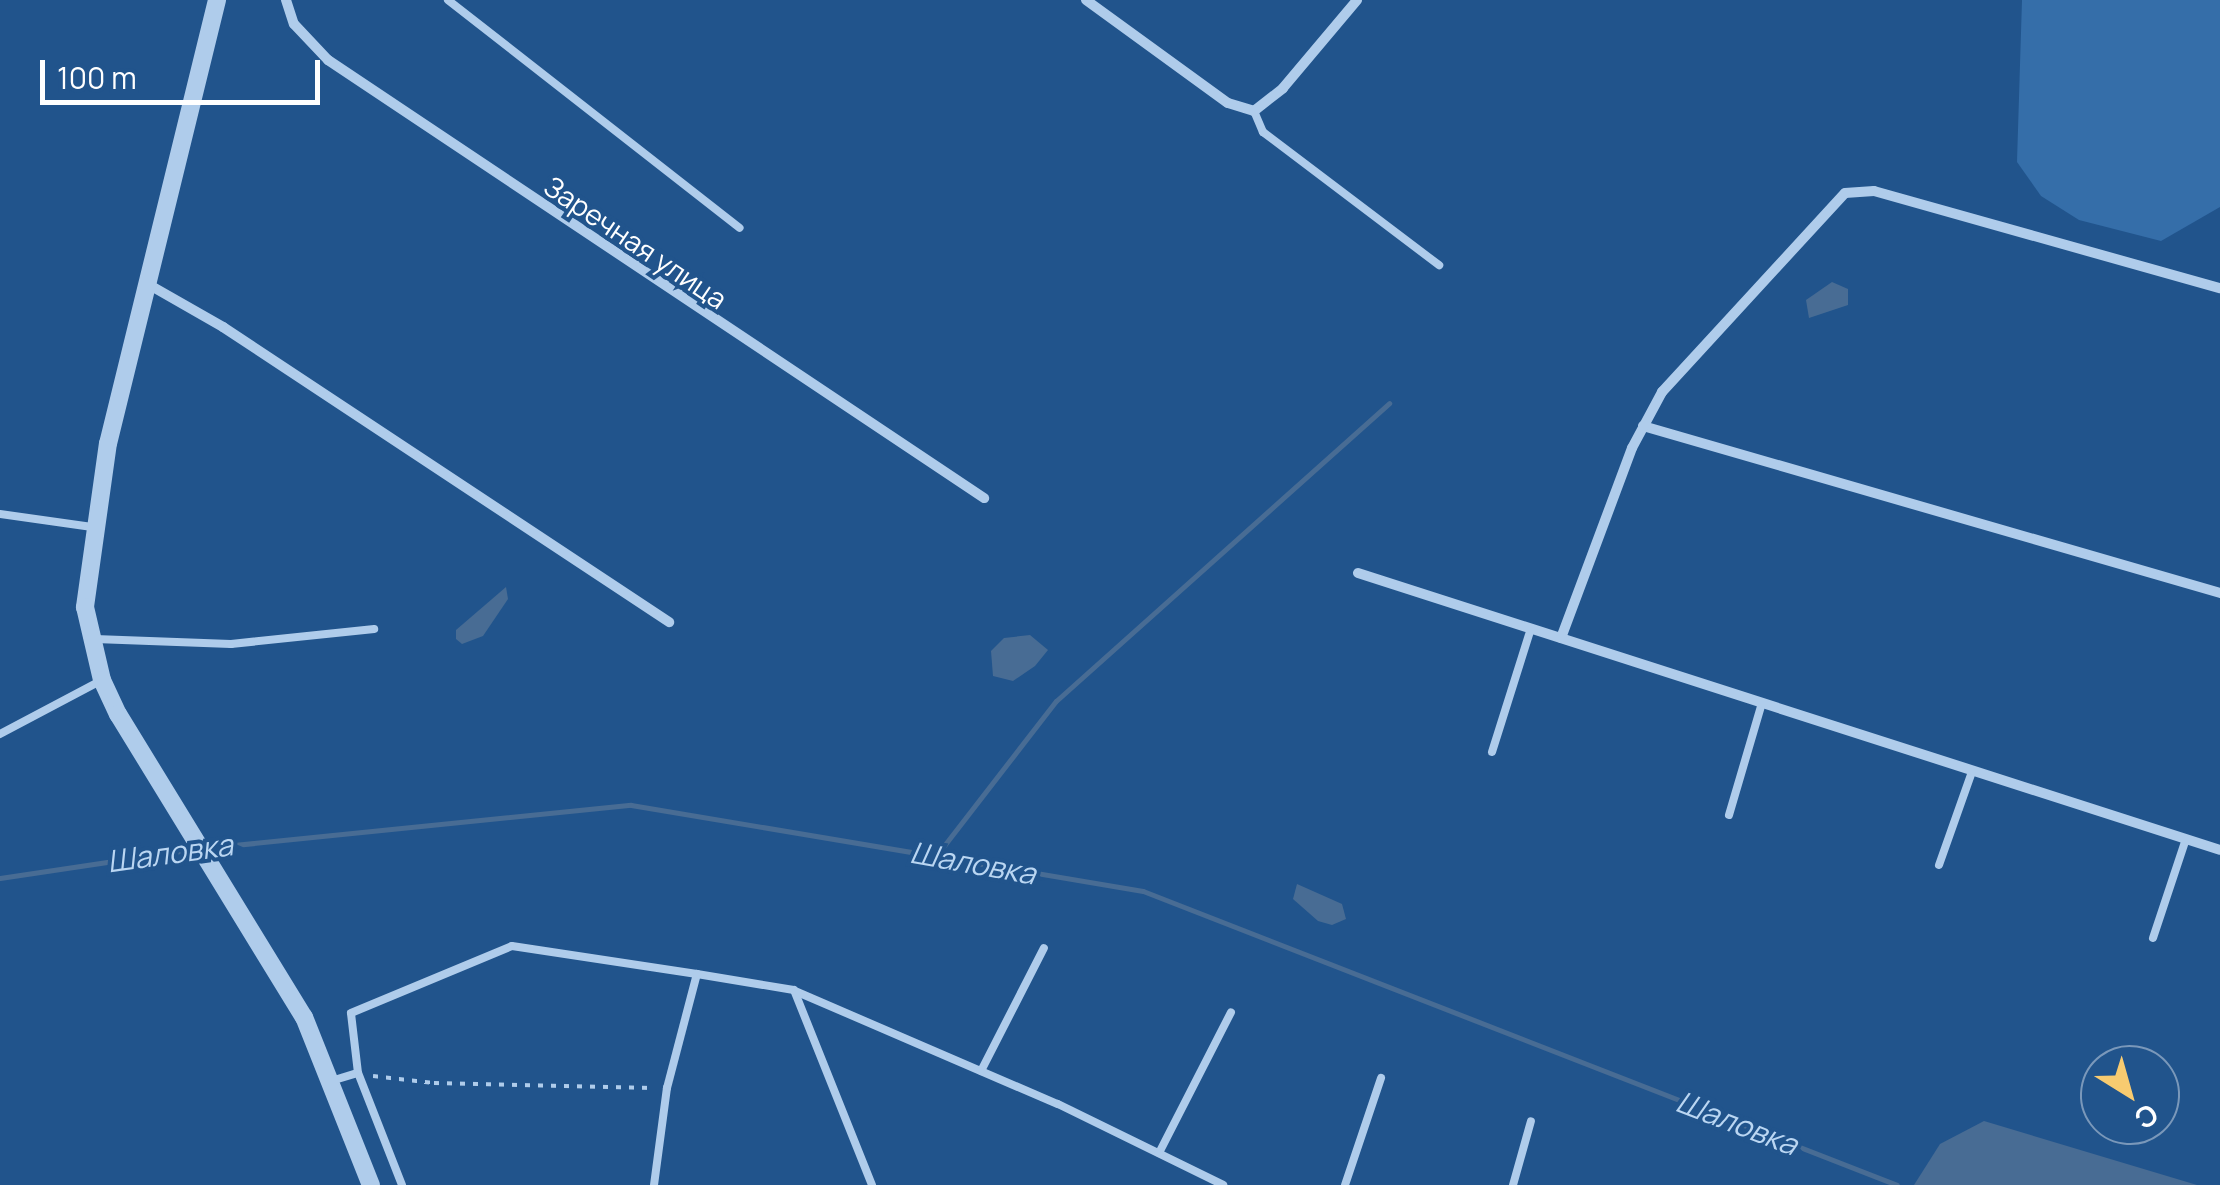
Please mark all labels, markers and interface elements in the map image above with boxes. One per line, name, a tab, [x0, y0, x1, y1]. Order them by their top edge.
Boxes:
scale bar	[45, 40, 325, 102]
text: 100 m	[57, 57, 137, 98]
street label: Заречная улица	[538, 169, 734, 315]
water label: Шаловка	[105, 826, 235, 880]
water label: Шаловка	[908, 834, 1038, 892]
north arrow	[2080, 1045, 2180, 1145]
water label: Шаловка	[1672, 1084, 1802, 1162]
text: С	[2127, 1096, 2167, 1139]

